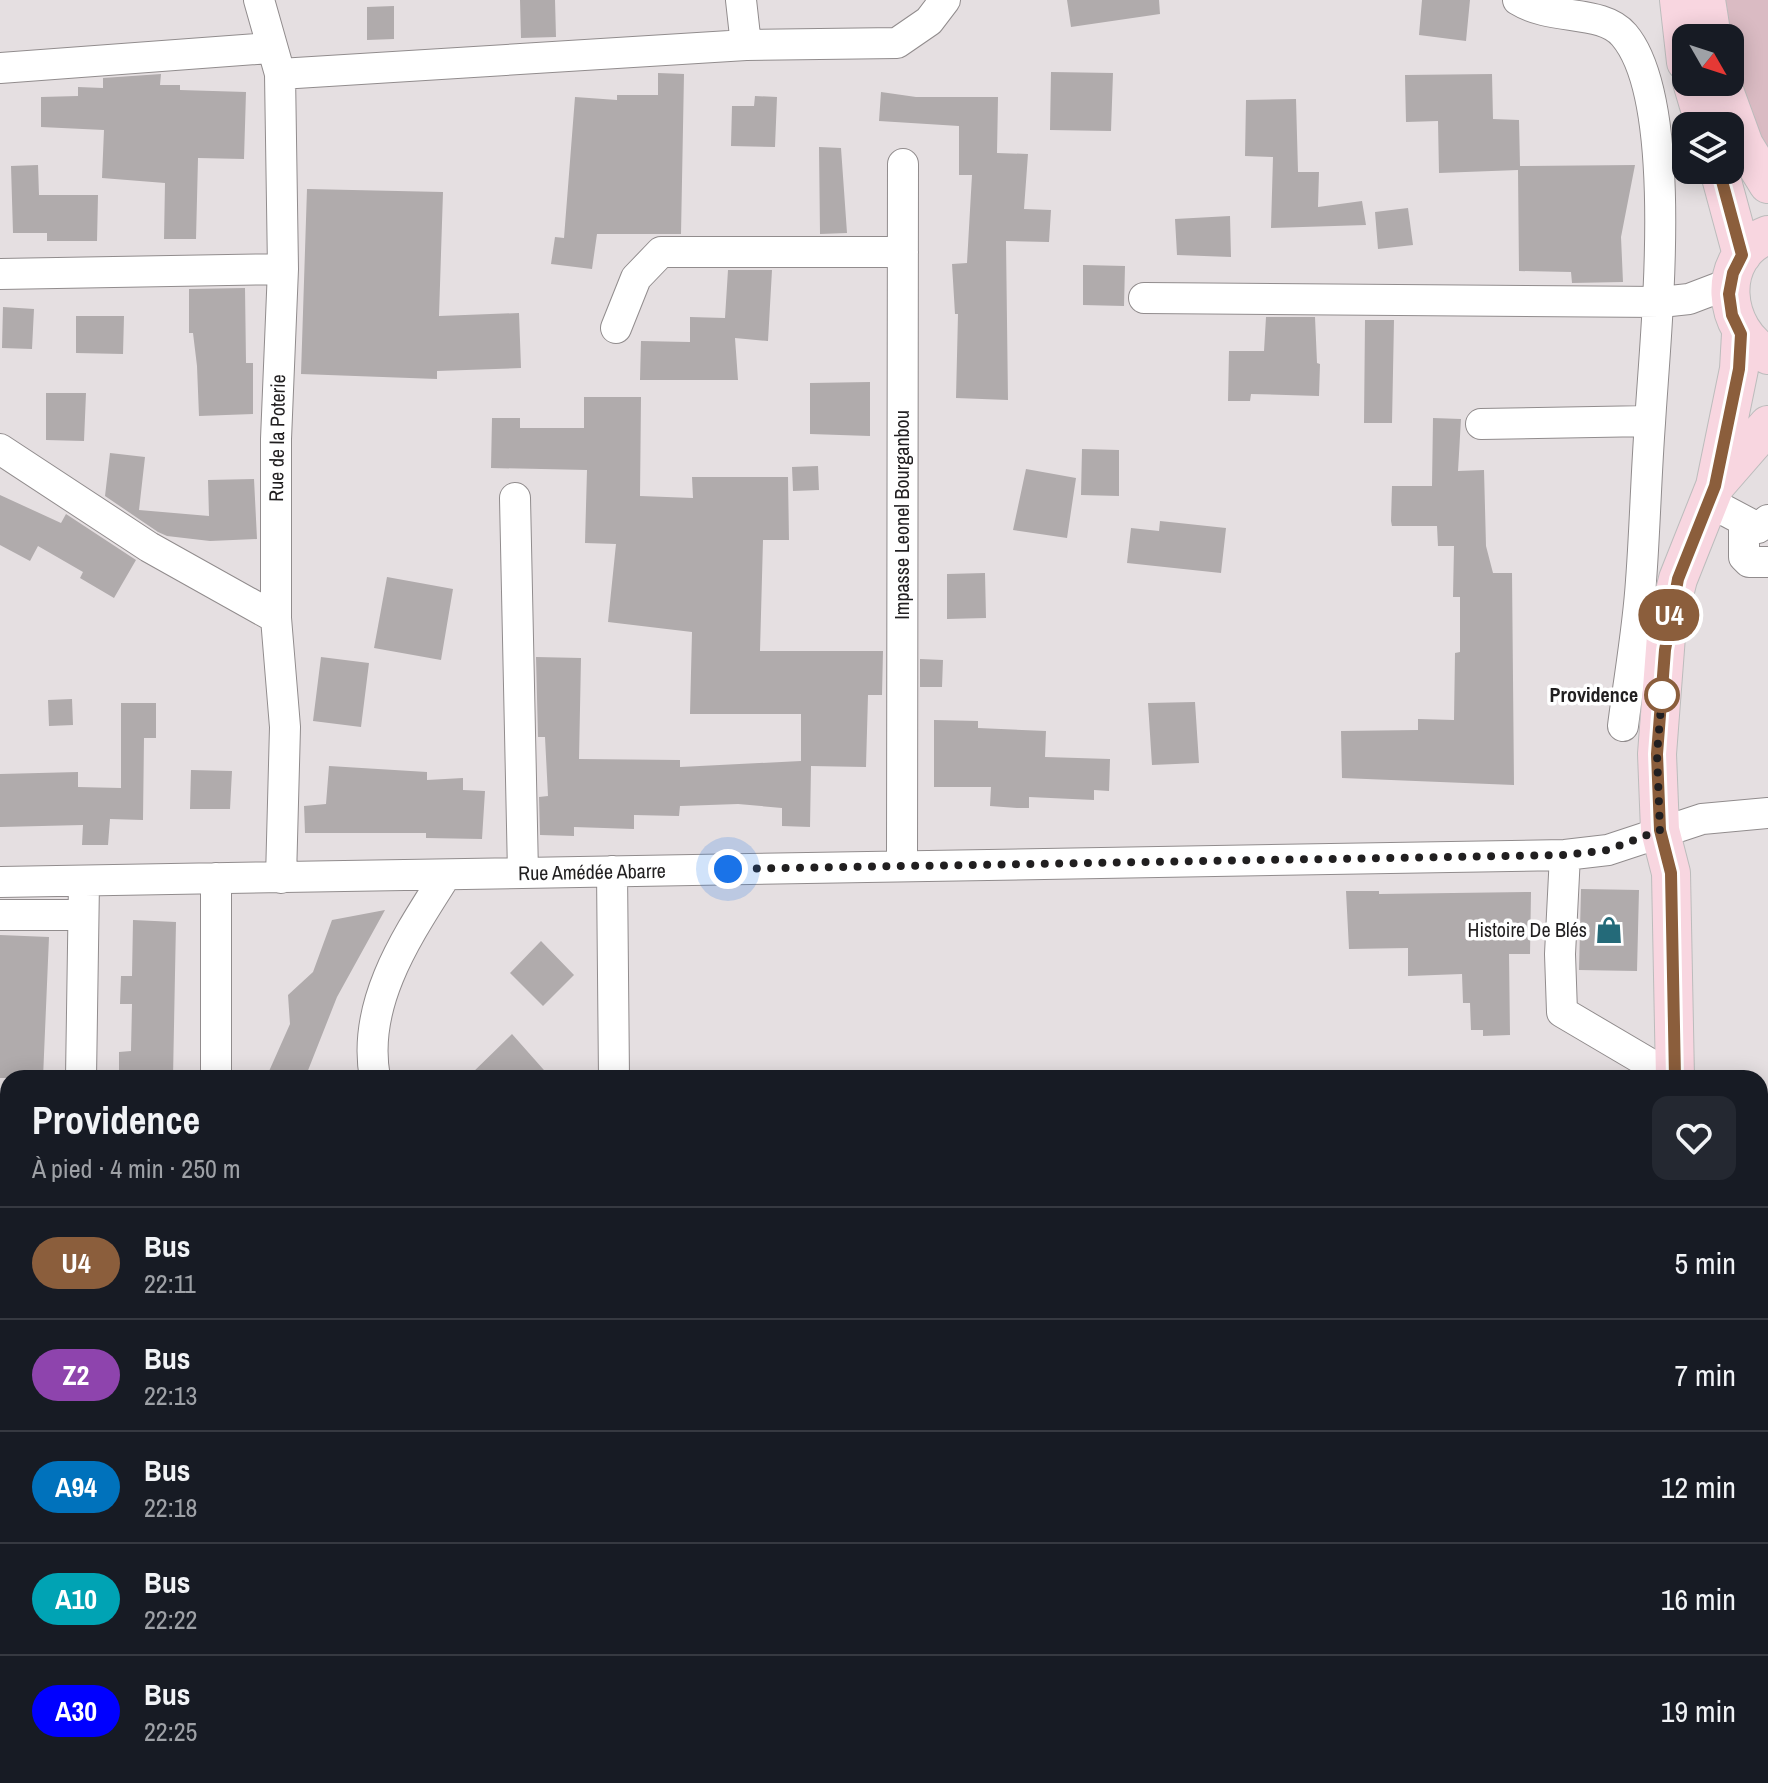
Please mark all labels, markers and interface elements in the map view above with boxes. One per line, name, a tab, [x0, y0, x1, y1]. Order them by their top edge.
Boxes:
north arrow	[1672, 24, 1744, 96]
map controls	[1672, 24, 1744, 184]
button: layers	[1672, 112, 1744, 184]
street label: Rue de la Poterie	[262, 374, 291, 502]
street label: Impasse Leonel Bourganbou	[888, 410, 915, 620]
line badge: U4	[1633, 589, 1705, 641]
text: U4	[1654, 596, 1684, 634]
marker: Providence	[1645, 678, 1679, 712]
place label: Providence	[1550, 681, 1638, 708]
your location	[708, 849, 748, 889]
street label: Rue Amédée Abarre	[518, 857, 666, 886]
shop icon: Histoire De Blés	[1594, 915, 1624, 945]
place label: Histoire De Blés	[1468, 916, 1587, 943]
text: Providence	[32, 1095, 200, 1146]
button: heart	[1652, 1096, 1736, 1180]
text: À pied · 4 min · 250 m	[32, 1151, 241, 1186]
text: Bus	[144, 1226, 190, 1266]
text: 5 min	[1674, 1243, 1736, 1283]
text: U4	[61, 1244, 91, 1282]
text: 22:11	[144, 1266, 196, 1301]
text: Bus	[144, 1338, 190, 1378]
text: 7 min	[1674, 1355, 1736, 1395]
text: Z2	[63, 1356, 89, 1394]
text: 22:13	[144, 1378, 197, 1413]
text: Bus	[144, 1450, 190, 1490]
text: 12 min	[1661, 1467, 1736, 1507]
text: A94	[55, 1468, 97, 1506]
text: 22:18	[144, 1490, 197, 1525]
text: Bus	[144, 1562, 190, 1602]
text: 16 min	[1661, 1579, 1736, 1619]
text: A10	[55, 1580, 97, 1618]
text: 22:22	[144, 1602, 197, 1637]
text: Bus	[144, 1674, 190, 1714]
text: 19 min	[1661, 1691, 1736, 1731]
text: A30	[55, 1692, 97, 1730]
text: 22:25	[144, 1714, 197, 1749]

